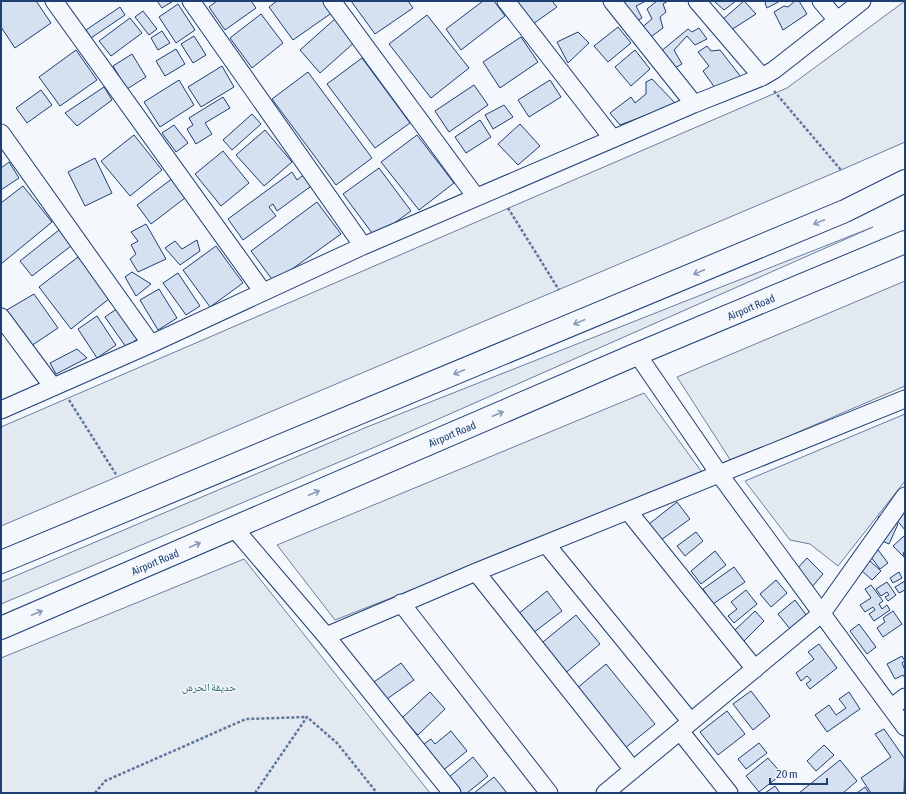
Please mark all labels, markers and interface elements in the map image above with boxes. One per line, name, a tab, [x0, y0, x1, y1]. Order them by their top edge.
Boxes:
one-way arrow	[813, 218, 825, 226]
one-way arrow	[693, 268, 705, 276]
street label: Airport Road	[725, 292, 777, 322]
one-way arrow	[573, 318, 585, 326]
one-way arrow	[453, 368, 465, 376]
one-way arrow	[491, 410, 503, 417]
street label: Airport Road	[426, 419, 478, 449]
one-way arrow	[308, 489, 320, 497]
one-way arrow	[188, 541, 200, 548]
street label: Airport Road	[129, 547, 181, 577]
one-way arrow	[30, 609, 42, 616]
park label: حديقة الحرش	[182, 681, 236, 694]
scale bar	[770, 760, 827, 786]
text: 20 m	[776, 767, 798, 781]

